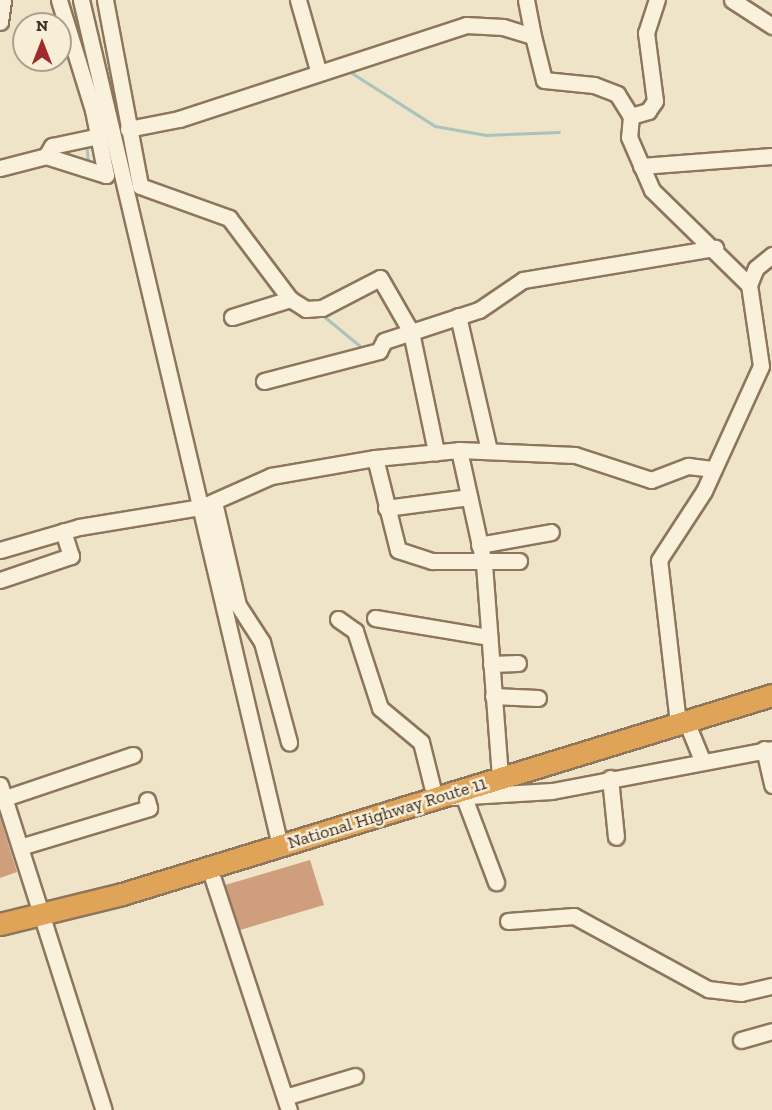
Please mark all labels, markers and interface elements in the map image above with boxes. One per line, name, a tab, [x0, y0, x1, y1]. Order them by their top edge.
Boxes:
north arrow	[12, 12, 72, 72]
text: N	[36, 16, 48, 35]
street label: National Highway Route 11	[285, 772, 489, 854]

